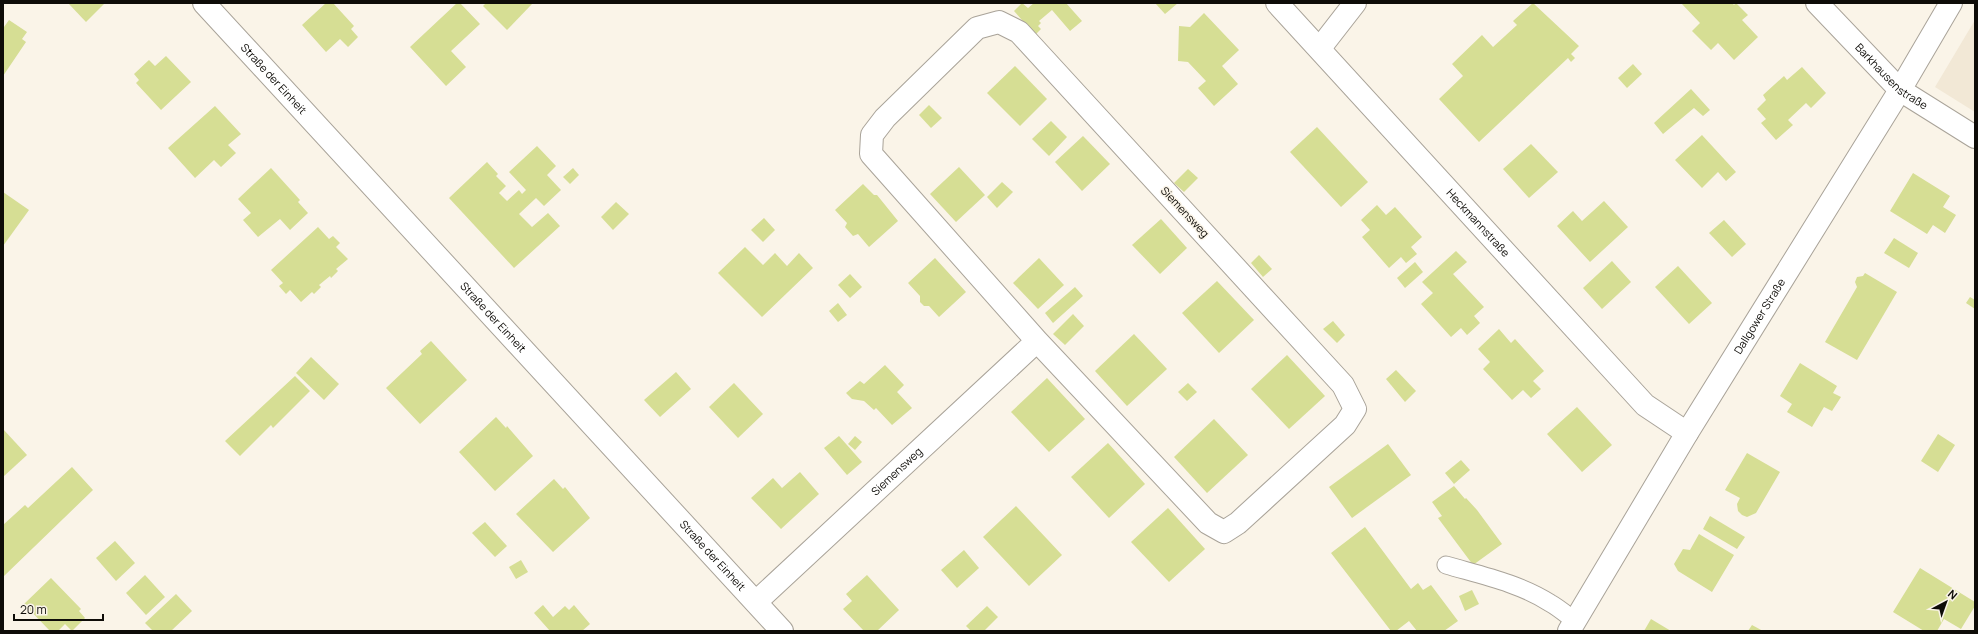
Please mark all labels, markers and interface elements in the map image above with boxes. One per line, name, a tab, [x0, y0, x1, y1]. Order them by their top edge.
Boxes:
street label: Straße der Einheit	[238, 40, 310, 117]
street label: Barkhausenstraße	[1852, 40, 1931, 113]
street label: Siemensweg	[1158, 183, 1213, 240]
street label: Heckmannstraße	[1444, 185, 1514, 260]
street label: Dallgower Straße	[1730, 275, 1789, 357]
street label: Straße der Einheit	[457, 278, 530, 355]
street label: Siemensweg	[868, 444, 925, 498]
street label: Straße der Einheit	[677, 517, 749, 594]
north arrow	[1926, 582, 1966, 622]
text: N	[1945, 586, 1961, 602]
scale bar	[14, 596, 103, 622]
text: 20 m	[20, 601, 47, 618]

